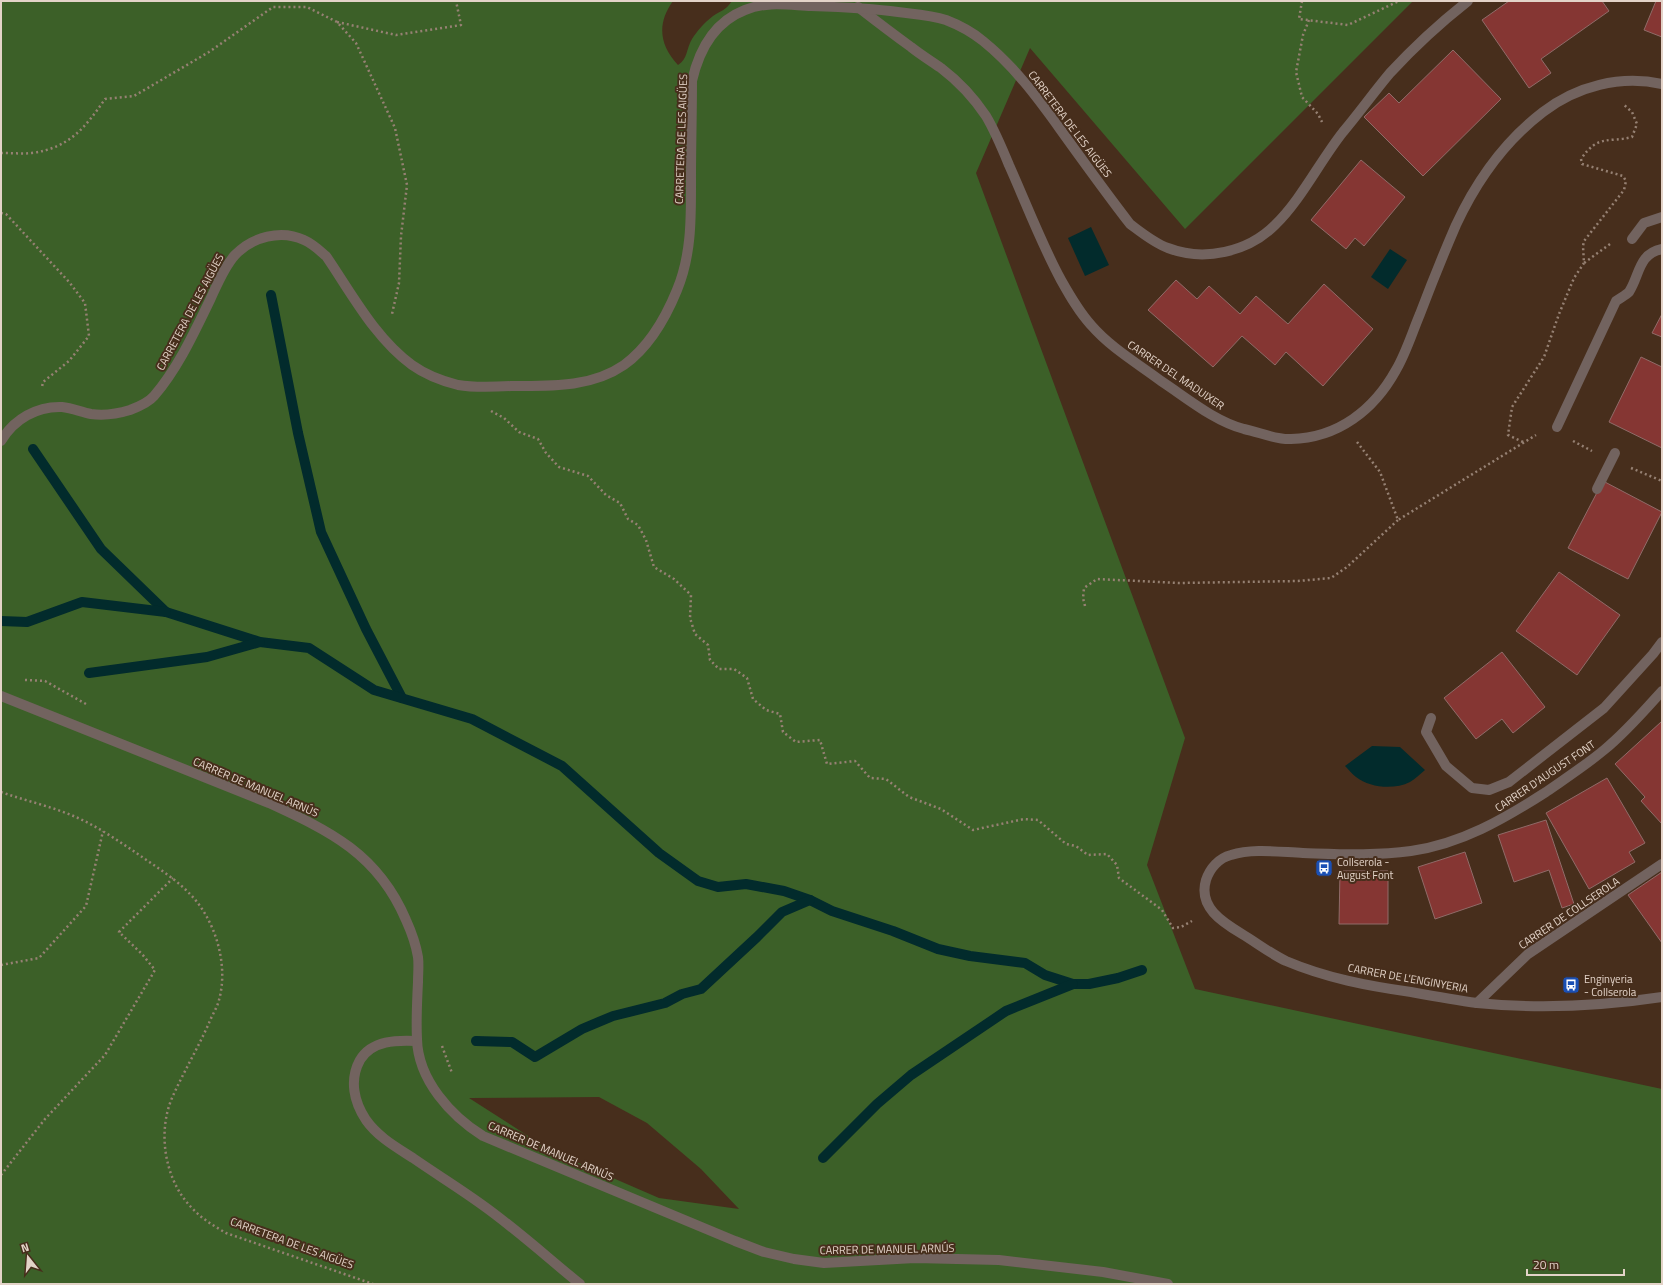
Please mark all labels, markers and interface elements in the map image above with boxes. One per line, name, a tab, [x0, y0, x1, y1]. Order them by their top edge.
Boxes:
street label: CARRETERA DE LES AIGÜES	[1024, 67, 1116, 181]
street label: CARRETERA DE LES AIGÜES	[671, 74, 691, 204]
street label: CARRETERA DE LES AIGÜES	[152, 251, 228, 373]
street label: CARRER DEL MADUIXER	[1124, 337, 1228, 414]
street label: CARRER D'AUGUST FONT	[1492, 736, 1599, 816]
street label: CARRER DE MANUEL ARNÚS	[191, 753, 321, 821]
place label: Collserola - August Font	[1337, 854, 1394, 883]
bus stop icon: Collserola - August Font	[1314, 858, 1334, 878]
street label: CARRER DE COLLSEROLA	[1515, 873, 1623, 953]
street label: CARRER DE L'ENGINYERIA	[1347, 960, 1470, 997]
place label: Enginyeria - Collserola	[1584, 971, 1637, 1000]
bus stop icon: Enginyeria - Collserola	[1561, 975, 1581, 995]
street label: CARRER DE MANUEL ARNÚS	[486, 1117, 616, 1185]
street label: CARRETERA DE LES AIGÜES	[228, 1213, 356, 1273]
north arrow	[8, 1237, 48, 1277]
text: N	[19, 1239, 31, 1256]
street label: CARRER DE MANUEL ARNÚS	[819, 1240, 955, 1258]
scale bar	[1527, 1251, 1624, 1277]
text: 20 m	[1533, 1255, 1559, 1274]

